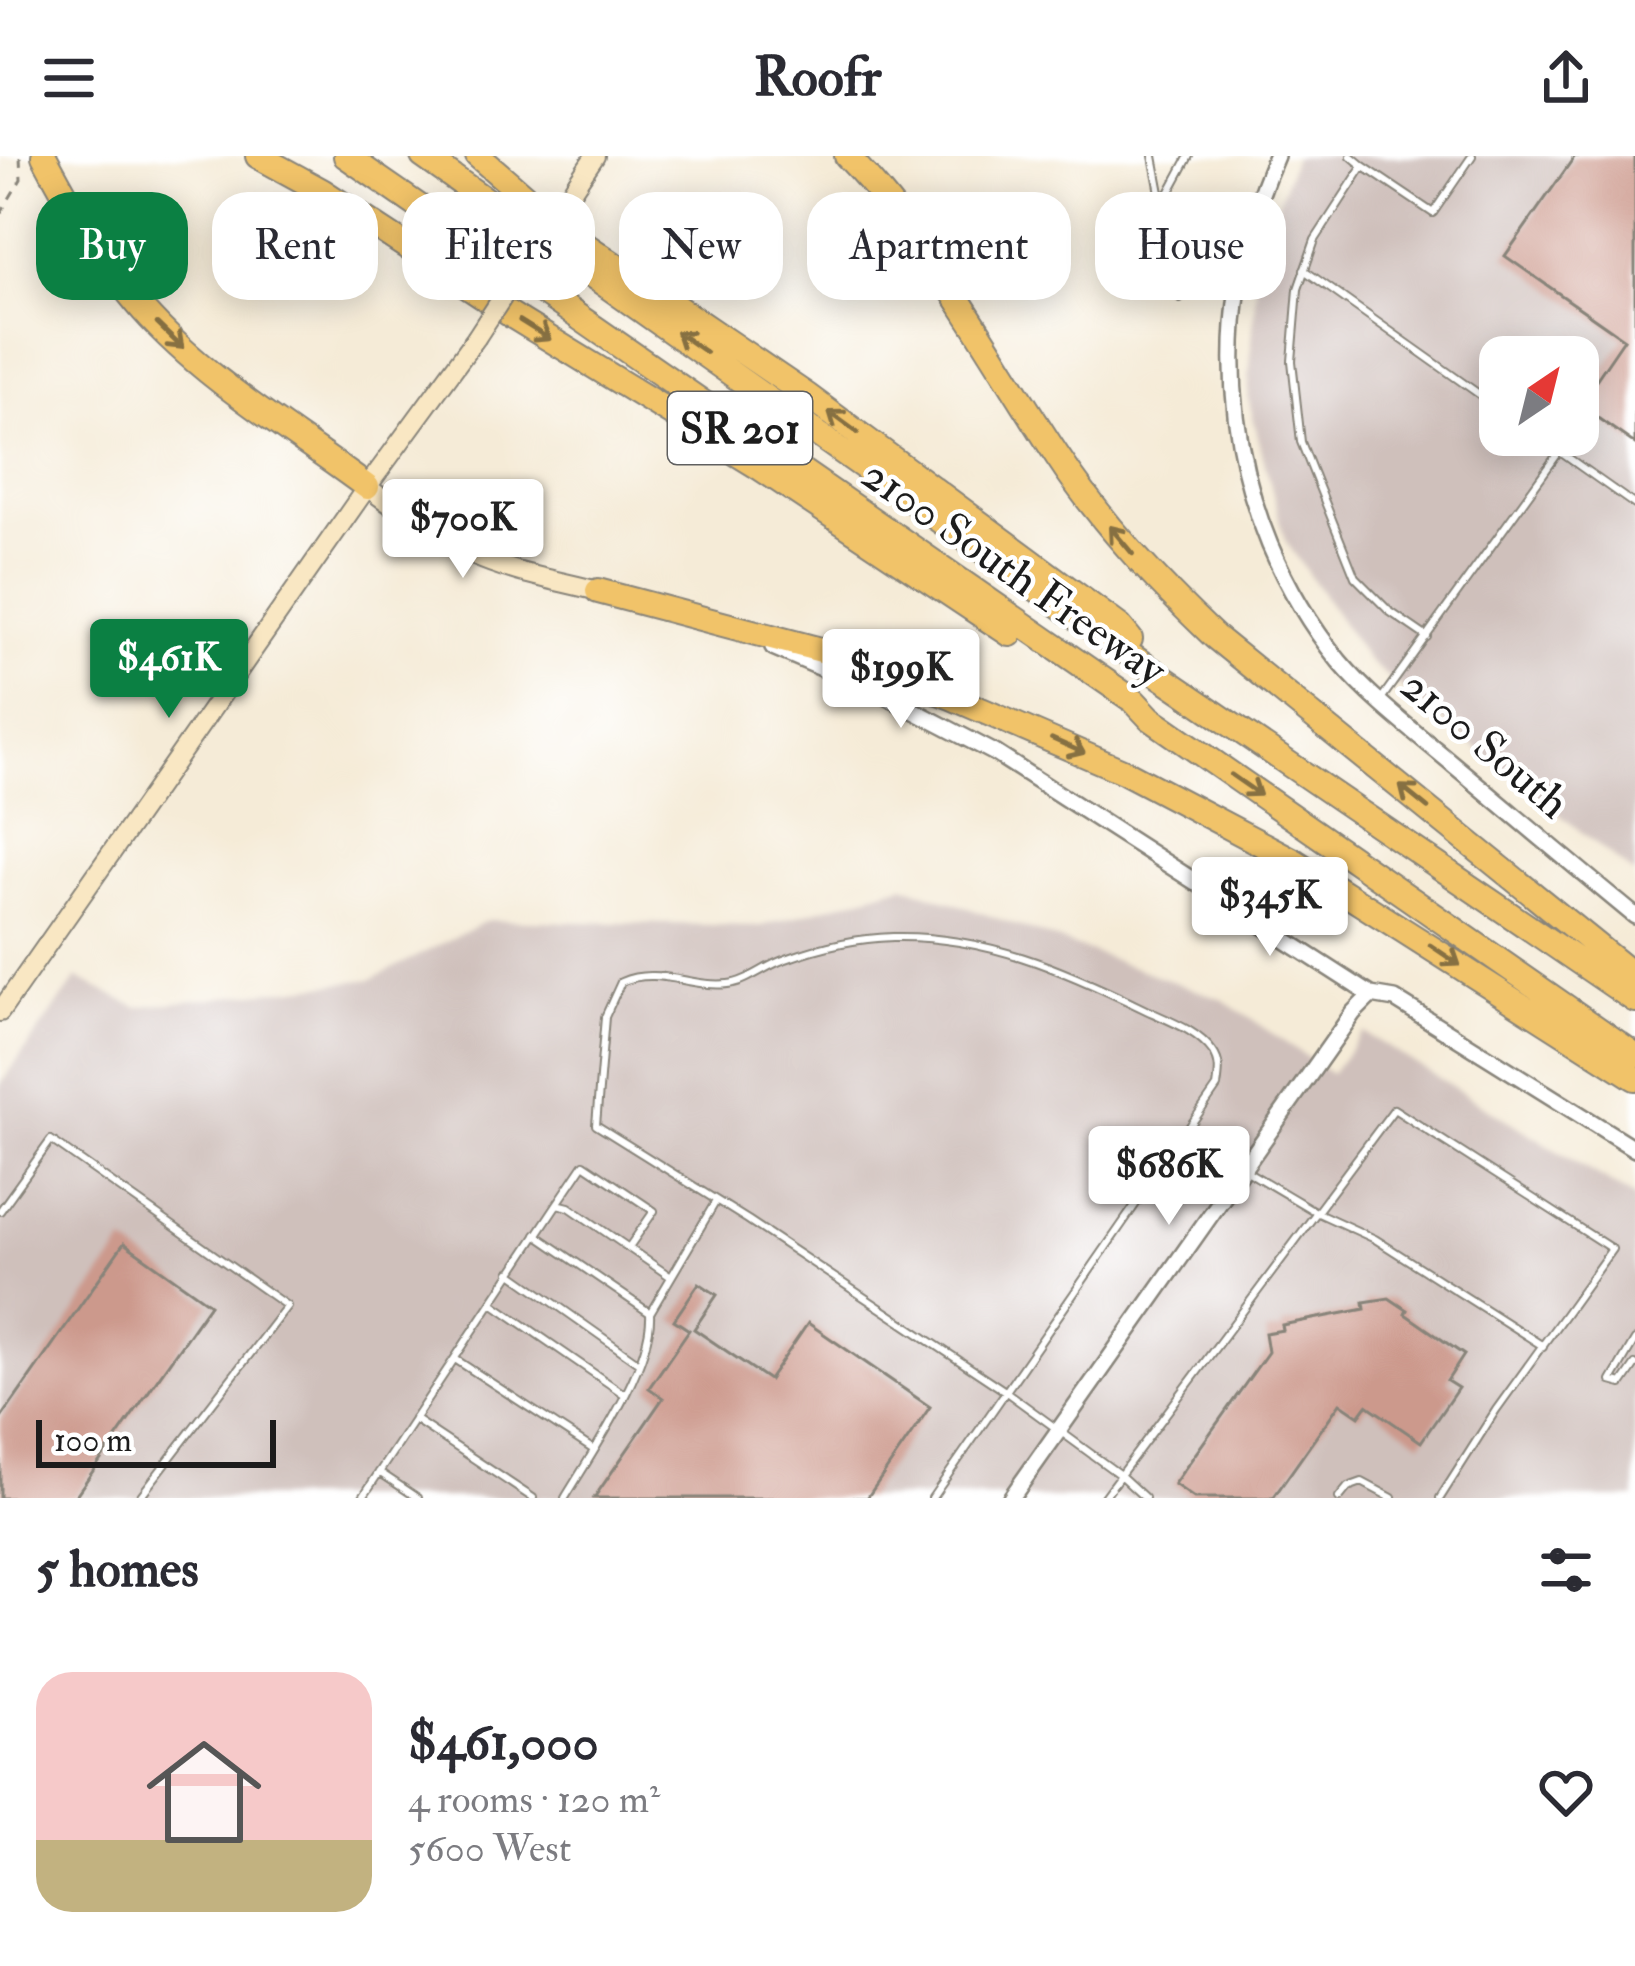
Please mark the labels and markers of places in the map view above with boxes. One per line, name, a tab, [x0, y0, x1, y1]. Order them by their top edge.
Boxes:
pin: $700K	[379, 479, 547, 581]
pin: $461K	[85, 619, 253, 721]
pin: $199K	[817, 629, 985, 731]
pin: $345K	[1186, 857, 1354, 959]
pin: $686K	[1085, 1126, 1253, 1228]

